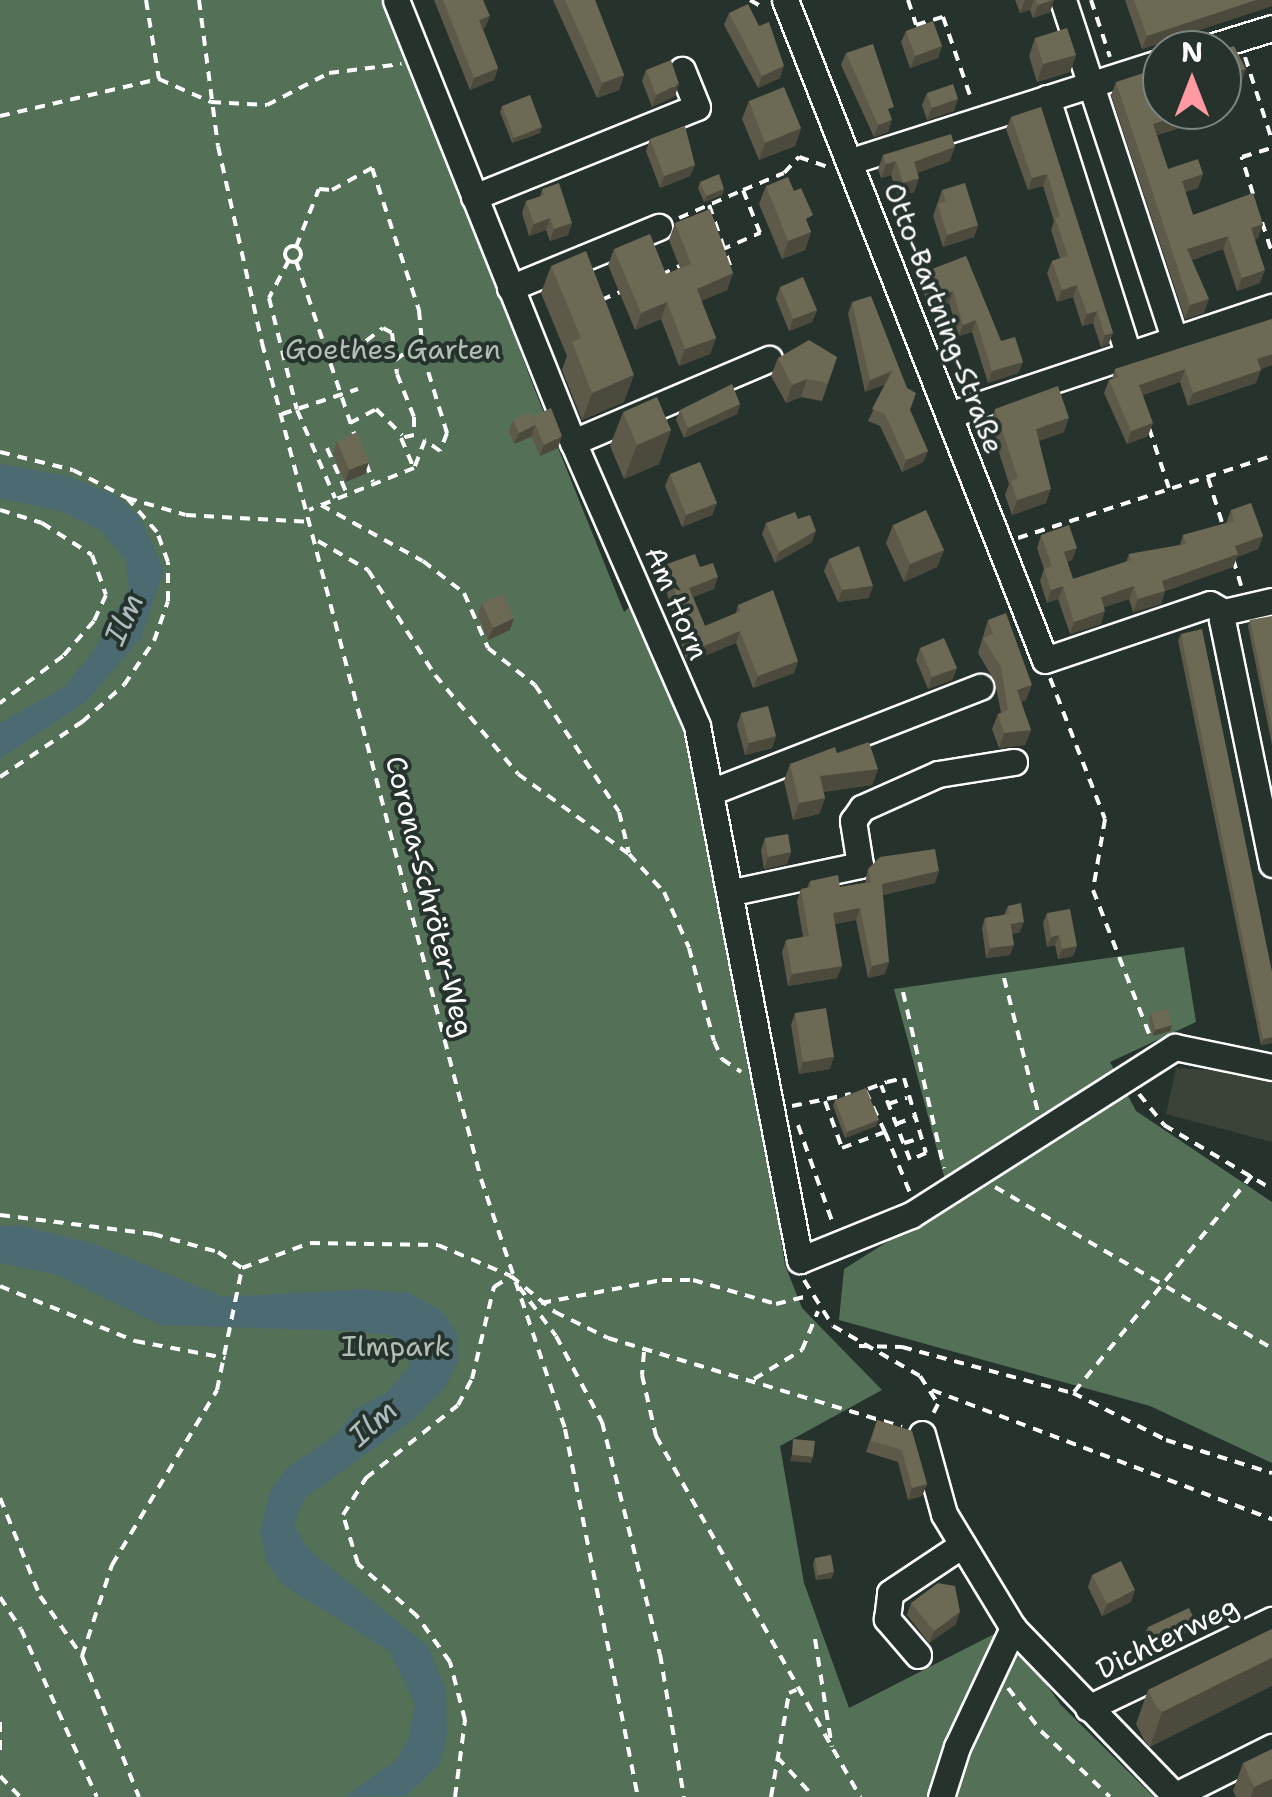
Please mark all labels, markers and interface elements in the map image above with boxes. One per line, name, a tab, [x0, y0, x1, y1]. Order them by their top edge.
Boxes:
north arrow	[1142, 30, 1242, 130]
text: N	[1181, 33, 1203, 71]
street label: Otto-Bartning-Straße	[877, 178, 1011, 458]
park label: Goethes Garten	[285, 332, 501, 366]
street label: Am Horn	[638, 541, 716, 665]
water label: Ilm	[97, 588, 151, 650]
street label: Corona-Schröter-Weg	[379, 752, 481, 1040]
park label: Ilmpark	[341, 1329, 451, 1363]
water label: Ilm	[341, 1392, 405, 1454]
street label: Dichterweg	[1091, 1588, 1243, 1686]

